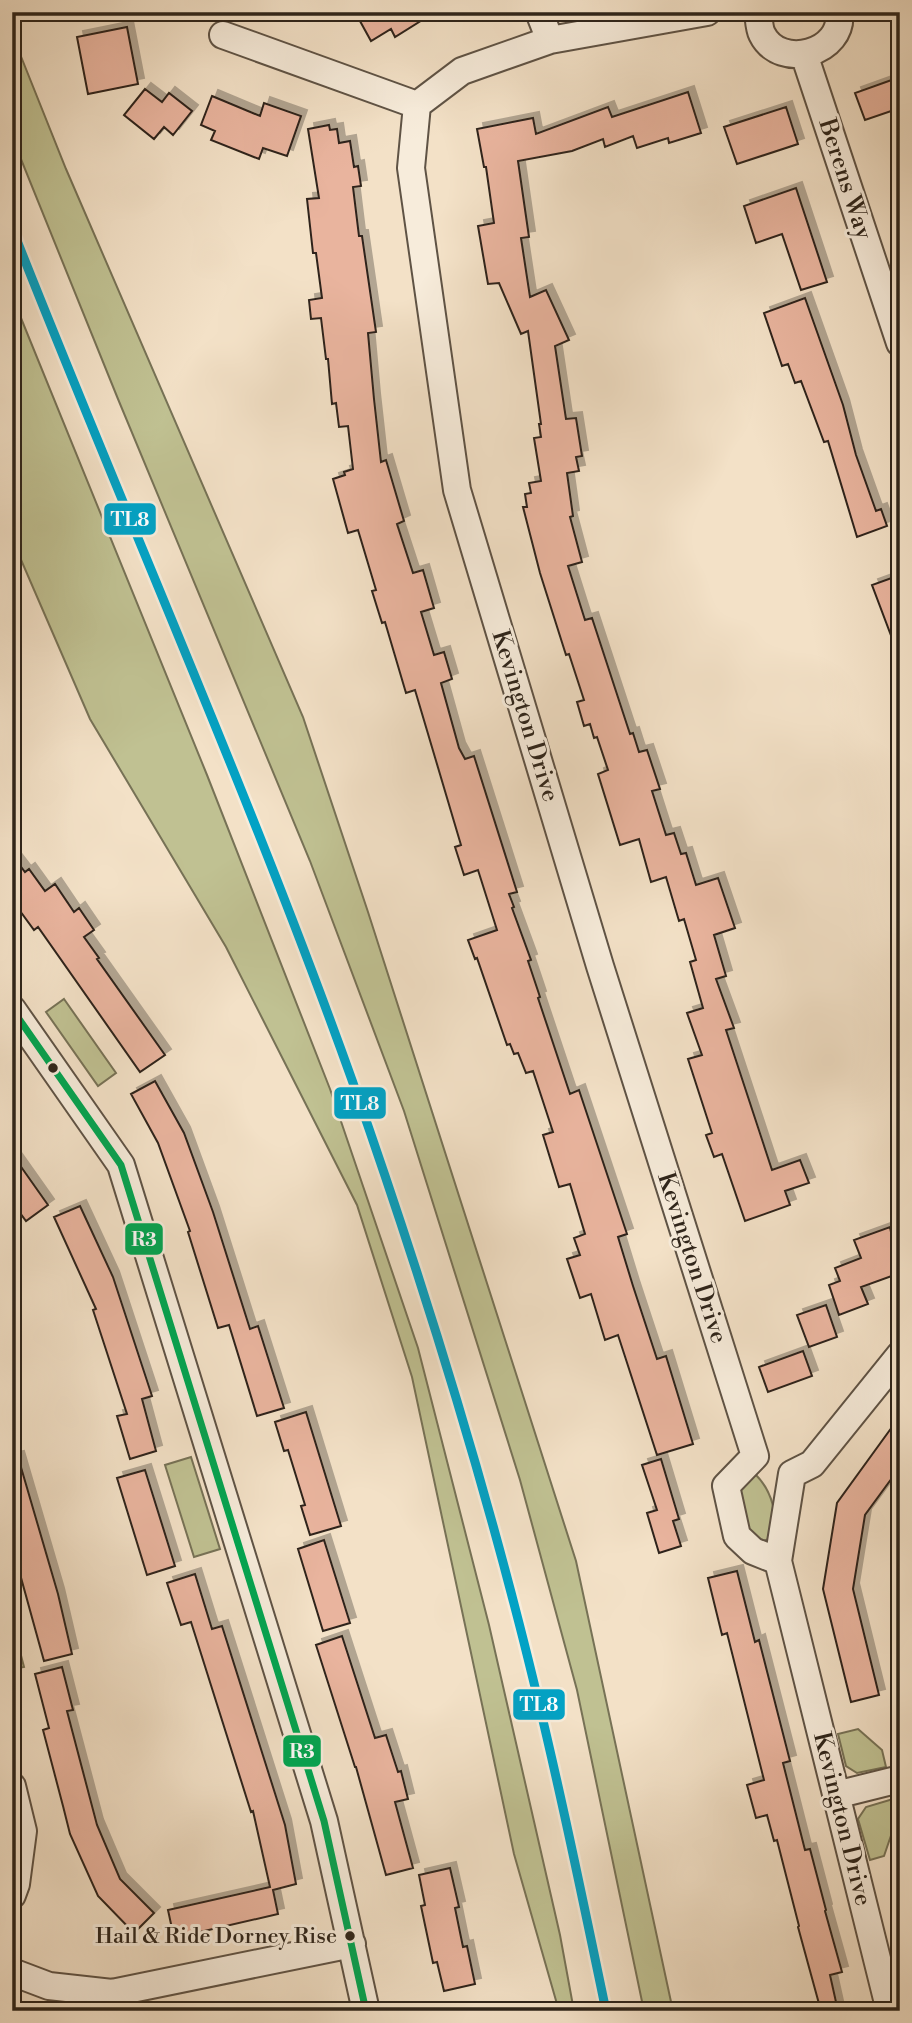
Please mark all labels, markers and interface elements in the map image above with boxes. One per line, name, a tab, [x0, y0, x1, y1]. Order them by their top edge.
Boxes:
street label: Berens Way	[811, 114, 879, 243]
line badge: TL8	[103, 502, 157, 536]
text: TL8	[111, 508, 149, 532]
street label: Kevington Drive	[485, 626, 565, 806]
unlabelled marker	[46, 1061, 60, 1075]
line badge: TL8	[333, 1086, 387, 1120]
text: TL8	[341, 1092, 379, 1116]
street label: Kevington Drive	[650, 1169, 734, 1347]
line badge: R3	[124, 1222, 164, 1256]
text: R3	[131, 1228, 157, 1252]
line badge: TL8	[512, 1688, 566, 1721]
text: TL8	[520, 1693, 558, 1717]
street label: Kevington Drive	[806, 1729, 878, 1909]
line badge: R3	[282, 1734, 322, 1768]
text: R3	[289, 1740, 315, 1764]
place label: Hail & Ride Dorney Rise	[95, 1923, 337, 1950]
marker: Hail & Ride Dorney Rise	[343, 1929, 357, 1943]

